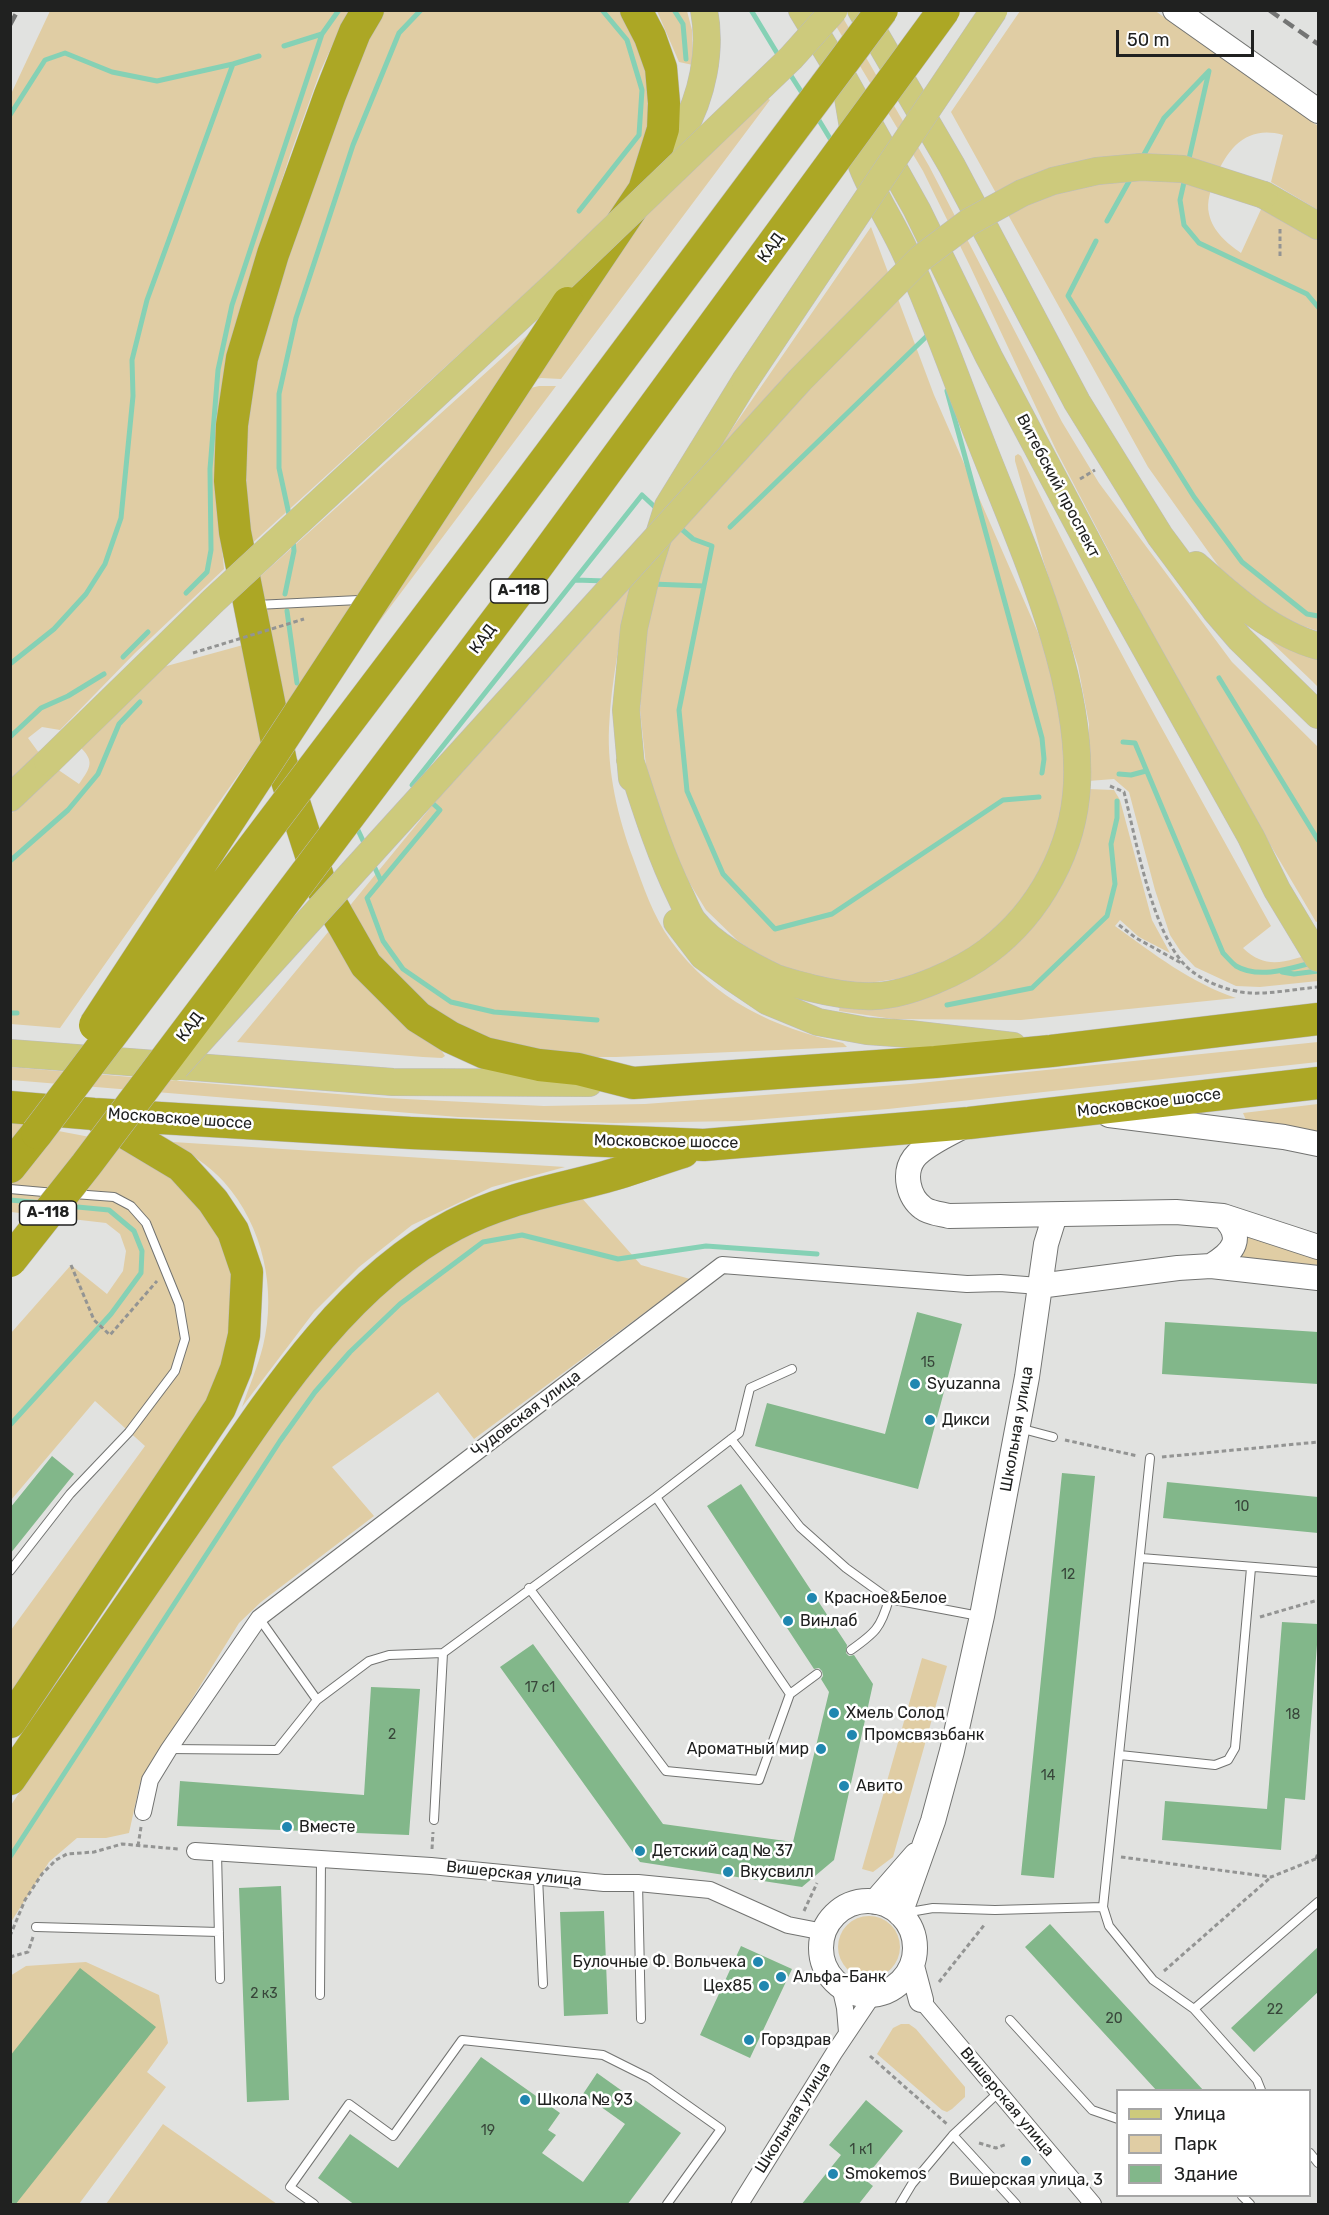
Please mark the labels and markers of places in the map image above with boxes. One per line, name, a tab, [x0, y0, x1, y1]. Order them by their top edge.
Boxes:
place label: Syuzanna	[927, 1374, 1001, 1394]
marker: Syuzanna	[908, 1377, 922, 1391]
place label: Дикси	[942, 1410, 990, 1430]
marker: Дикси	[923, 1413, 937, 1427]
place label: Красное&Белое	[824, 1588, 947, 1608]
marker: Красное&Белое	[805, 1591, 819, 1605]
place label: Винлаб	[800, 1611, 858, 1631]
marker: Винлаб	[781, 1614, 795, 1628]
place label: Хмель Солод	[846, 1703, 945, 1723]
marker: Хмель Солод	[827, 1706, 841, 1720]
place label: Промсвязьбанк	[864, 1725, 984, 1745]
marker: Промсвязьбанк	[845, 1728, 859, 1742]
place label: Ароматный мир	[687, 1739, 809, 1759]
marker: Ароматный мир	[814, 1742, 828, 1756]
place label: Авито	[856, 1776, 903, 1796]
marker: Авито	[837, 1779, 851, 1793]
place label: Вместе	[299, 1817, 356, 1837]
marker: Вместе	[280, 1820, 294, 1834]
place label: Детский сад № 37	[652, 1841, 793, 1861]
marker: Детский сад № 37	[633, 1844, 647, 1858]
place label: Вкусвилл	[740, 1862, 814, 1882]
marker: Вкусвилл	[721, 1865, 735, 1879]
place label: Булочные Ф. Вольчека	[572, 1952, 746, 1972]
marker: Булочные Ф. Вольчека	[751, 1955, 765, 1969]
place label: Альфа-Банк	[793, 1967, 886, 1987]
marker: Альфа-Банк	[774, 1970, 788, 1984]
place label: Цех85	[703, 1976, 752, 1996]
marker: Цех85	[757, 1979, 771, 1993]
place label: Горздрав	[761, 2030, 831, 2050]
marker: Горздрав	[742, 2033, 756, 2047]
place label: Школа № 93	[537, 2090, 633, 2110]
marker: Школа № 93	[518, 2093, 532, 2107]
marker: Вишерская улица, 3	[1019, 2154, 1033, 2168]
place label: Smokemos	[845, 2164, 927, 2184]
marker: Smokemos	[826, 2167, 840, 2181]
place label: Вишерская улица, 3	[949, 2170, 1103, 2190]

